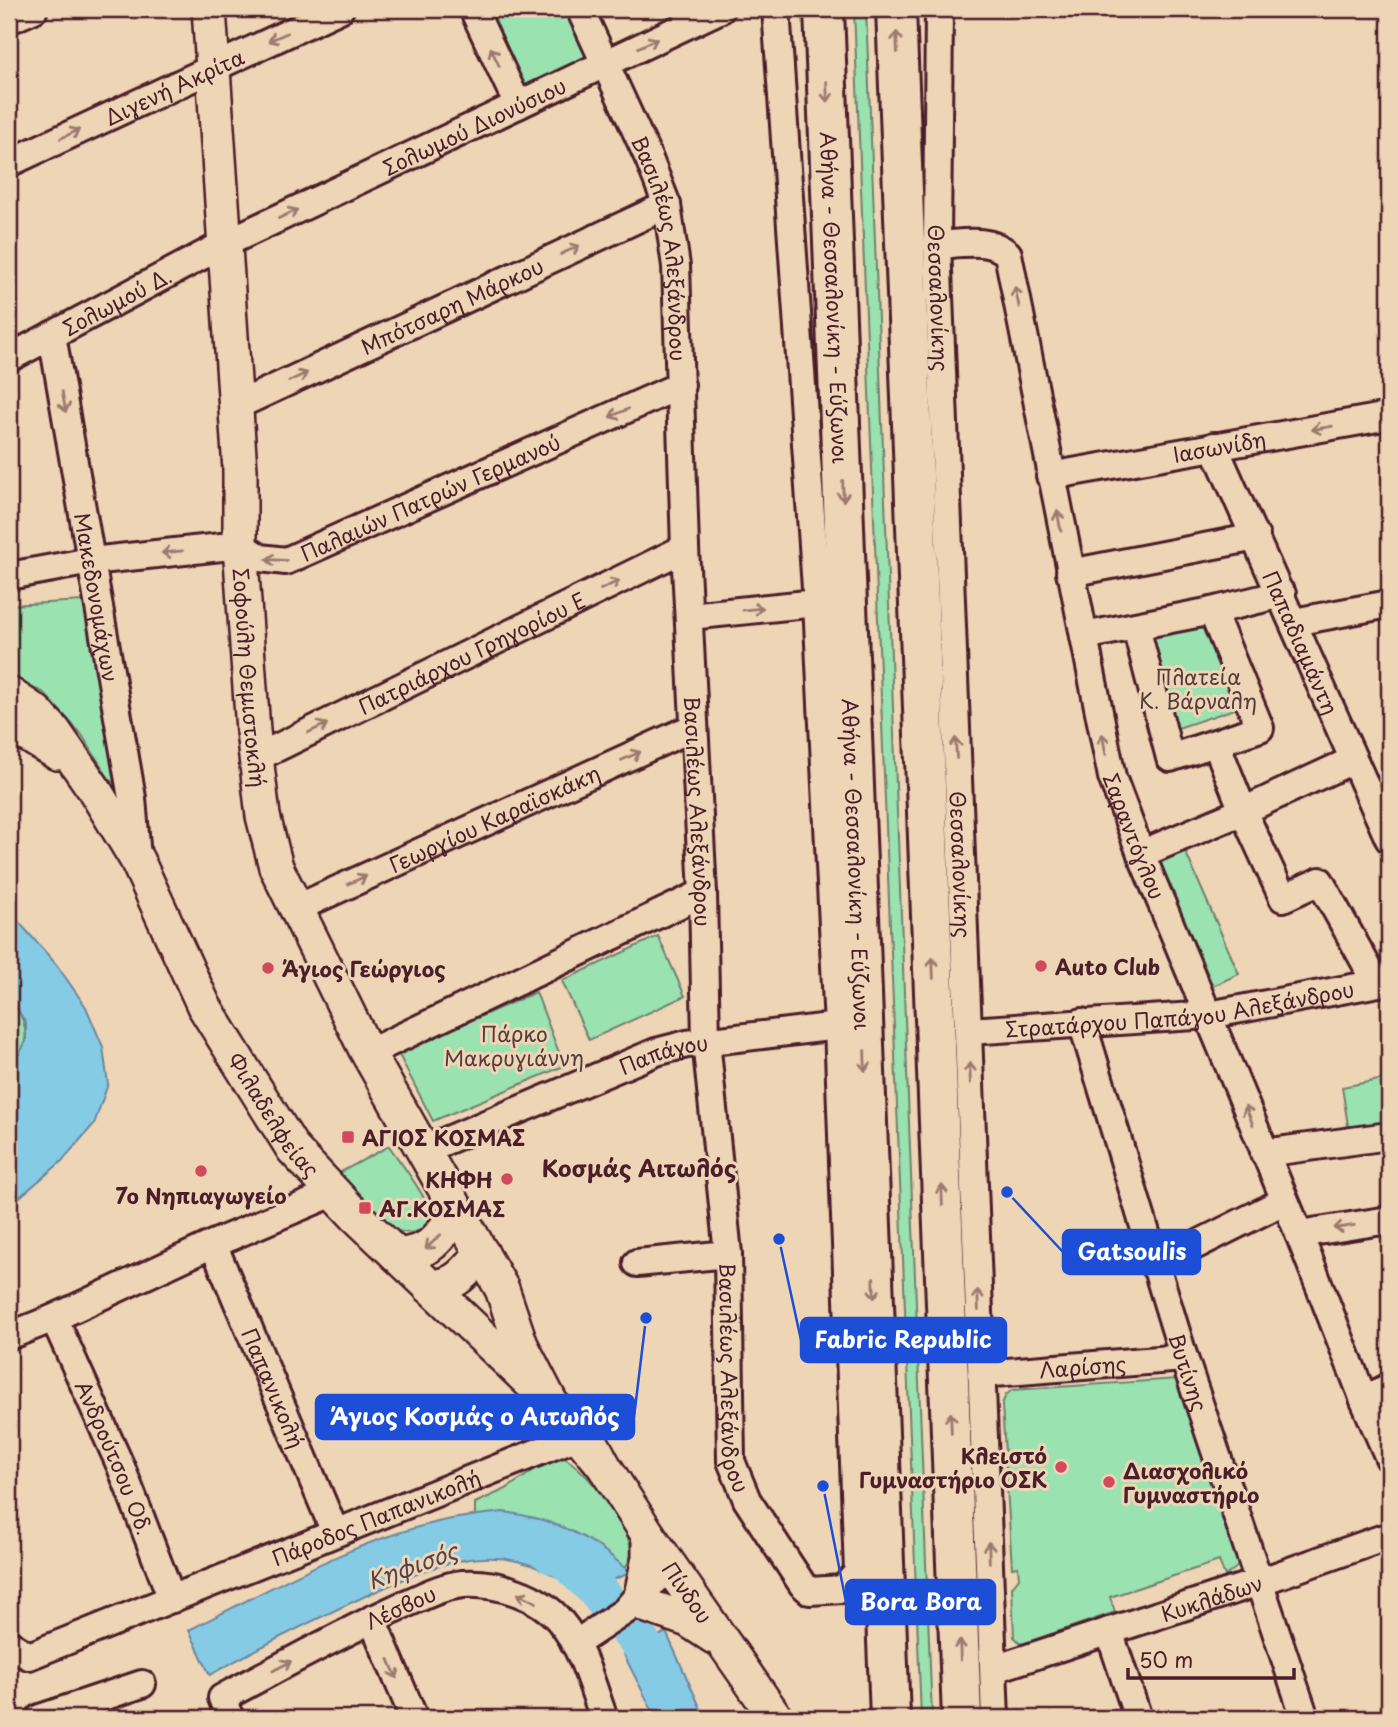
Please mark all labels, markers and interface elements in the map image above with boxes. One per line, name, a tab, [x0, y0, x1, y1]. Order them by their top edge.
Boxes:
one-way arrow	[268, 31, 289, 44]
one-way arrow	[891, 31, 904, 54]
one-way arrow	[637, 36, 658, 49]
street label: Διγενή Ακρίτα	[99, 40, 249, 133]
one-way arrow	[488, 47, 501, 68]
street label: Σολωμού Διονύσιου	[377, 69, 571, 183]
one-way arrow	[821, 80, 834, 103]
one-way arrow	[59, 127, 80, 140]
street label: Βασιλέως Αλεξάνδρου	[624, 130, 695, 362]
street label: Αθήνα - Θεσσαλονίκη - Εύζωνοι	[813, 131, 858, 464]
one-way arrow	[277, 207, 298, 220]
street label: Θεσσαλονίκης	[921, 224, 958, 372]
one-way arrow	[559, 243, 581, 256]
street label: Μπότσαρη Μάρκου	[355, 249, 548, 362]
street label: Σολωμού Δ.	[57, 259, 177, 343]
one-way arrow	[1010, 286, 1023, 309]
one-way arrow	[287, 370, 308, 383]
one-way arrow	[58, 390, 71, 413]
one-way arrow	[609, 407, 630, 420]
street label: Ιασωνίδη	[1171, 422, 1268, 470]
one-way arrow	[1311, 422, 1334, 435]
street label: Παλαιών Πατρών Γερμανού	[295, 425, 565, 569]
one-way arrow	[836, 479, 849, 502]
street label: Μακεδονομάχων	[67, 510, 128, 684]
one-way arrow	[1052, 510, 1066, 533]
one-way arrow	[161, 546, 184, 559]
one-way arrow	[265, 553, 288, 566]
street label: Παπαδιαμάντη	[1255, 565, 1347, 719]
street label: Σοφούλη Θεμιστοκλή	[226, 567, 275, 789]
one-way arrow	[599, 577, 620, 591]
street label: Πατριάρχου Γρηγορίου Ε	[352, 583, 591, 722]
one-way arrow	[741, 603, 764, 616]
park label: Πλατεία Κ. Βάρναλη	[1139, 660, 1257, 716]
street label: Βασιλέως Αλεξάνδρου	[677, 695, 720, 927]
street label: Αθήνα - Θεσσαλονίκη - Εύζωνοι	[835, 698, 879, 1031]
one-way arrow	[307, 720, 328, 734]
one-way arrow	[1097, 733, 1110, 756]
one-way arrow	[950, 737, 963, 760]
one-way arrow	[620, 749, 641, 762]
street label: Γεωργίου Καραϊσκάκη	[383, 756, 605, 880]
street label: Σαραντόγλου	[1096, 768, 1174, 904]
street label: Θεσσαλονίκης	[943, 790, 980, 939]
one-way arrow	[346, 873, 367, 887]
place label: Auto Club	[1055, 950, 1160, 982]
place label: Άγιος Γεώργιος	[282, 952, 446, 984]
one-way arrow	[927, 957, 940, 980]
marker: Auto Club	[1033, 958, 1049, 974]
marker: Άγιος Γεώργιος	[260, 960, 276, 976]
street label: Στρατάρχου Παπάγου Αλεξάνδρου	[1004, 972, 1357, 1045]
park label: Πάρκο Μακρυγιάννη	[444, 1017, 584, 1073]
street label: Παπάγου	[614, 1026, 710, 1082]
street label: Φιλαδελφείας	[221, 1046, 327, 1184]
one-way arrow	[858, 1049, 871, 1072]
one-way arrow	[964, 1062, 977, 1085]
one-way arrow	[1242, 1105, 1255, 1126]
place label: ΑΓΙΟΣ ΚΟΣΜΑΣ	[362, 1121, 525, 1153]
marker: ΑΓΙΟΣ ΚΟΣΜΑΣ	[340, 1129, 356, 1145]
district label: Κοσμάς Αιτωλός	[542, 1150, 736, 1185]
marker: 7ο Νηπιαγωγείο	[193, 1163, 209, 1179]
place label: ΚΗΦΗ	[425, 1163, 493, 1195]
marker: ΚΗΦΗ	[499, 1171, 515, 1187]
place label: 7ο Νηπιαγωγείο	[115, 1179, 287, 1211]
one-way arrow	[935, 1184, 948, 1207]
place label: ΑΓ.ΚΟΣΜΑΣ	[379, 1192, 505, 1224]
marker: ΑΓ.ΚΟΣΜΑΣ	[357, 1200, 373, 1216]
one-way arrow	[1333, 1221, 1356, 1234]
callout: Gatsoulis	[1063, 1230, 1200, 1274]
one-way arrow	[424, 1233, 442, 1250]
text: Gatsoulis	[1077, 1233, 1187, 1268]
street label: Βασιλέως Αλεξάνδρου	[712, 1262, 758, 1497]
one-way arrow	[867, 1276, 880, 1299]
one-way arrow	[972, 1289, 985, 1312]
callout: Fabric Republic	[801, 1318, 1006, 1362]
text: Fabric Republic	[814, 1321, 992, 1356]
street label: Παπανικολή	[234, 1323, 313, 1453]
street label: Βυτίνης	[1161, 1329, 1217, 1415]
street label: Λαρίσης	[1038, 1347, 1127, 1385]
street label: Ανδρούτσου Οδ.	[68, 1375, 162, 1539]
callout: Άγιος Κοσμάς ο Αιτωλός	[316, 1395, 634, 1439]
text: Άγιος Κοσμάς ο Αιτωλός	[330, 1398, 620, 1433]
one-way arrow	[944, 1411, 957, 1434]
place label: Κλειστό Γυμναστήριο ΟΣΚ	[859, 1439, 1047, 1495]
place label: Διασχολικό Γυμναστήριο	[1123, 1454, 1259, 1510]
marker: Κλειστό Γυμναστήριο ΟΣΚ	[1053, 1459, 1069, 1475]
street label: Πάροδος Παπανικολή	[267, 1461, 485, 1573]
marker: Διασχολικό Γυμναστήριο	[1101, 1474, 1117, 1490]
water label: Κηφισός	[362, 1532, 464, 1597]
one-way arrow	[982, 1541, 995, 1564]
street label: Πίνδου	[655, 1554, 721, 1630]
street label: Κυκλάδων	[1156, 1566, 1267, 1629]
street label: Λέσβου	[359, 1577, 441, 1637]
callout: Bora Bora	[846, 1580, 995, 1624]
text: Bora Bora	[860, 1583, 982, 1618]
one-way arrow	[517, 1591, 538, 1604]
scale bar	[1128, 1636, 1295, 1680]
one-way arrow	[953, 1639, 966, 1662]
text: 50 m	[1139, 1643, 1193, 1675]
one-way arrow	[387, 1657, 400, 1679]
one-way arrow	[271, 1659, 292, 1672]

